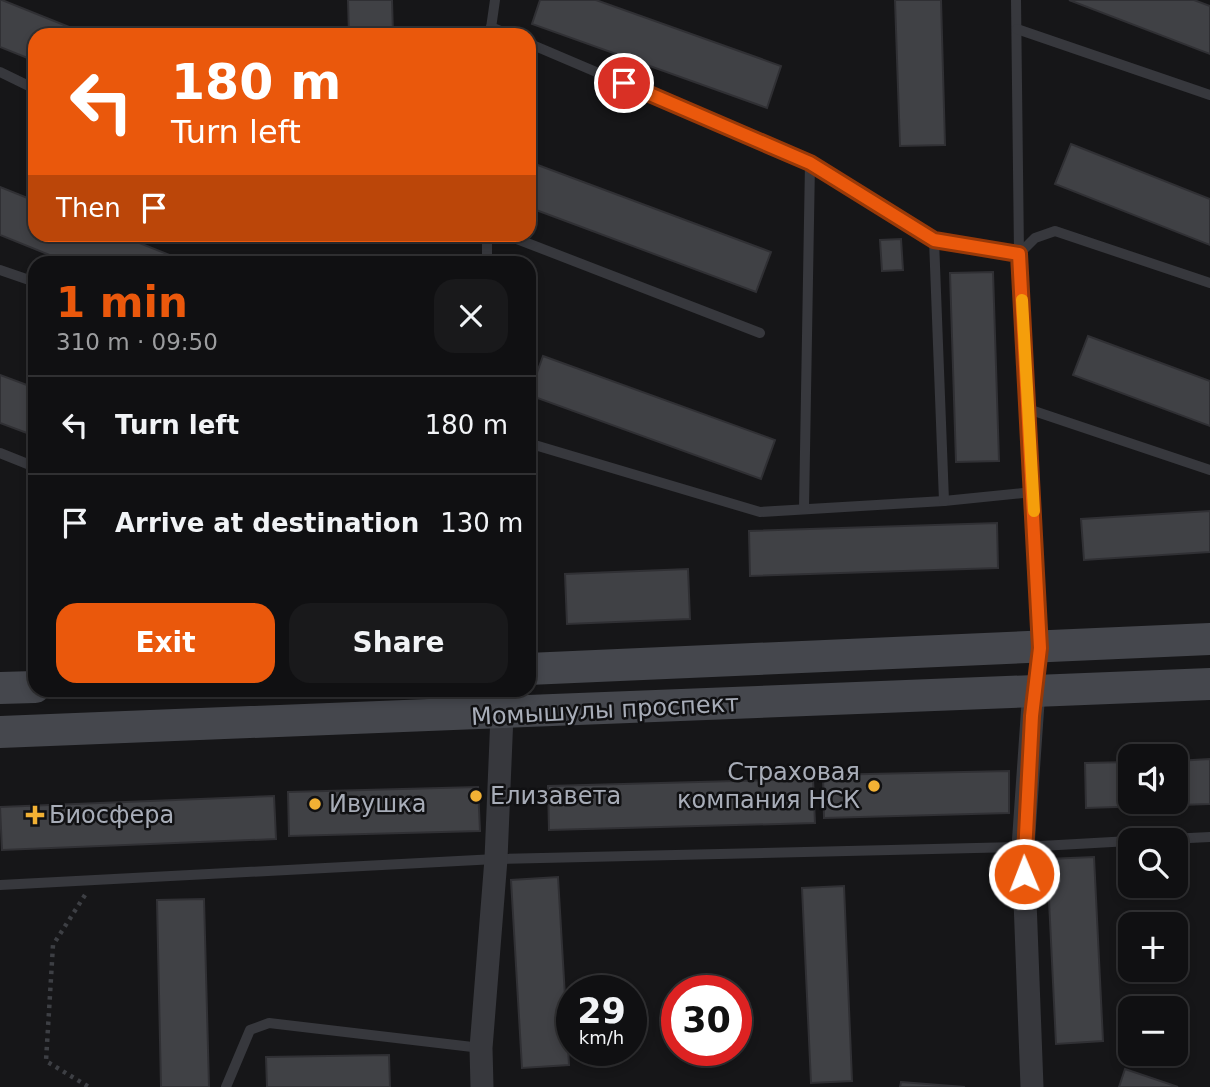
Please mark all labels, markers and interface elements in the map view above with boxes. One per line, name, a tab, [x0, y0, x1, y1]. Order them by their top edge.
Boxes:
pin	[594, 53, 654, 113]
text: 180 m	[171, 54, 341, 111]
icon: left	[56, 56, 147, 147]
icon: arrive	[605, 64, 643, 102]
text: Turn left	[171, 113, 301, 151]
icon: arrive	[135, 189, 173, 227]
text: Then	[56, 193, 121, 223]
text: 1 min	[56, 278, 188, 327]
button: close	[434, 279, 508, 353]
text: 310 m · 09:50	[56, 329, 218, 355]
icon: left	[56, 406, 94, 444]
text: Turn left	[115, 410, 239, 440]
text: 180 m	[425, 410, 508, 440]
icon: arrive	[56, 504, 94, 542]
text: Arrive at destination	[115, 508, 419, 538]
text: 130 m	[440, 508, 523, 538]
button: Exit	[56, 603, 275, 683]
button: Share	[289, 603, 508, 683]
street label: Момышулы проспект	[470, 689, 740, 731]
map controls	[1118, 744, 1188, 1066]
button: sound	[1118, 744, 1188, 814]
place label: Страховая компания НСК	[677, 758, 860, 814]
marker: Страховая компания НСК	[866, 778, 882, 794]
place label: Елизавета	[490, 782, 621, 810]
marker: Елизавета	[468, 788, 484, 804]
place label: Ивушка	[329, 790, 426, 818]
marker: Ивушка	[307, 796, 323, 812]
place label: Биосфера	[49, 801, 174, 829]
marker: Биосфера	[27, 807, 43, 823]
button: search	[1118, 828, 1188, 898]
position arrow	[987, 837, 1061, 911]
button: +	[1118, 912, 1188, 982]
speed limit sign: 30	[661, 975, 752, 1066]
text: 29	[577, 991, 626, 1031]
button: −	[1118, 996, 1188, 1066]
text: km/h	[579, 1027, 624, 1048]

